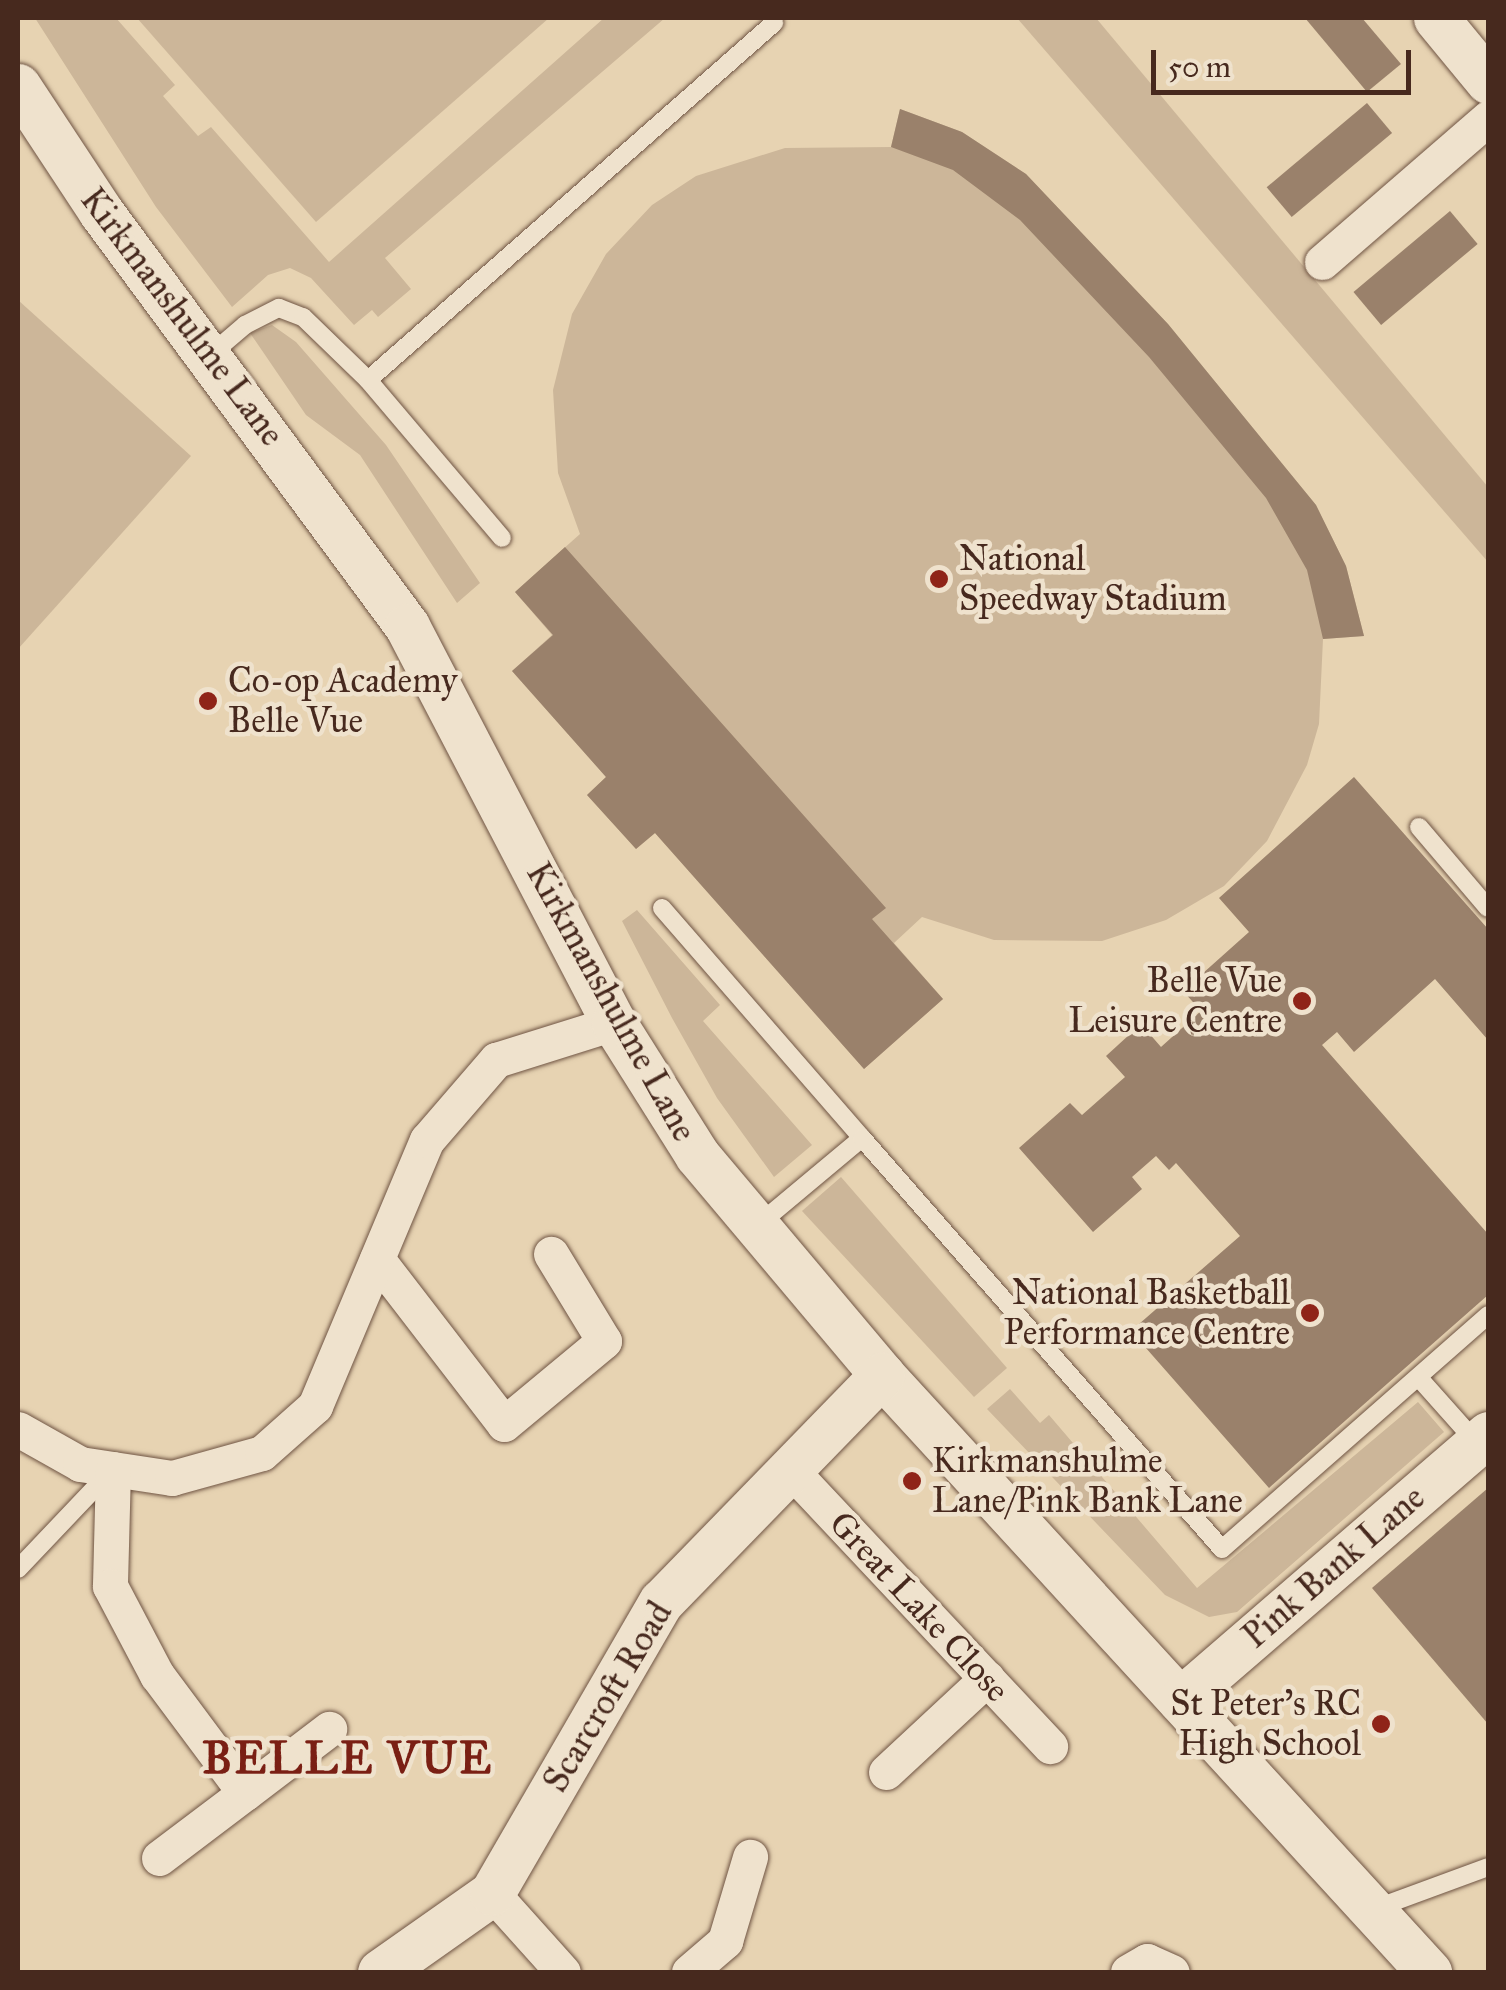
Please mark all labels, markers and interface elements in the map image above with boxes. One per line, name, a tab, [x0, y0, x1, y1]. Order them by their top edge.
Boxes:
scale bar	[1156, 30, 1416, 92]
text: 50 m	[1168, 49, 1231, 85]
street label: Kirkmanshulme Lane	[71, 180, 293, 454]
place label: National Speedway Stadium	[959, 538, 1227, 620]
marker: National Speedway Stadium	[928, 568, 950, 590]
place label: Co-op Academy Belle Vue	[228, 660, 457, 742]
marker: Co-op Academy Belle Vue	[197, 690, 219, 712]
street label: Kirkmanshulme Lane	[517, 855, 705, 1149]
place label: Belle Vue Leisure Centre	[1068, 960, 1282, 1042]
marker: Belle Vue Leisure Centre	[1291, 990, 1313, 1012]
place label: National Basketball Performance Centre	[1004, 1272, 1290, 1354]
marker: National Basketball Performance Centre	[1299, 1302, 1321, 1324]
place label: Kirkmanshulme Lane/Pink Bank Lane	[932, 1440, 1243, 1522]
marker: Kirkmanshulme Lane/Pink Bank Lane	[901, 1470, 923, 1492]
street label: Pink Bank Lane	[1234, 1477, 1434, 1657]
street label: Great Lake Close	[820, 1503, 1018, 1711]
street label: Scarcroft Road	[535, 1594, 681, 1800]
place label: St Peter's RC High School	[1170, 1683, 1361, 1765]
marker: St Peter's RC High School	[1370, 1713, 1392, 1735]
district label: BELLE VUE	[202, 1731, 494, 1785]

